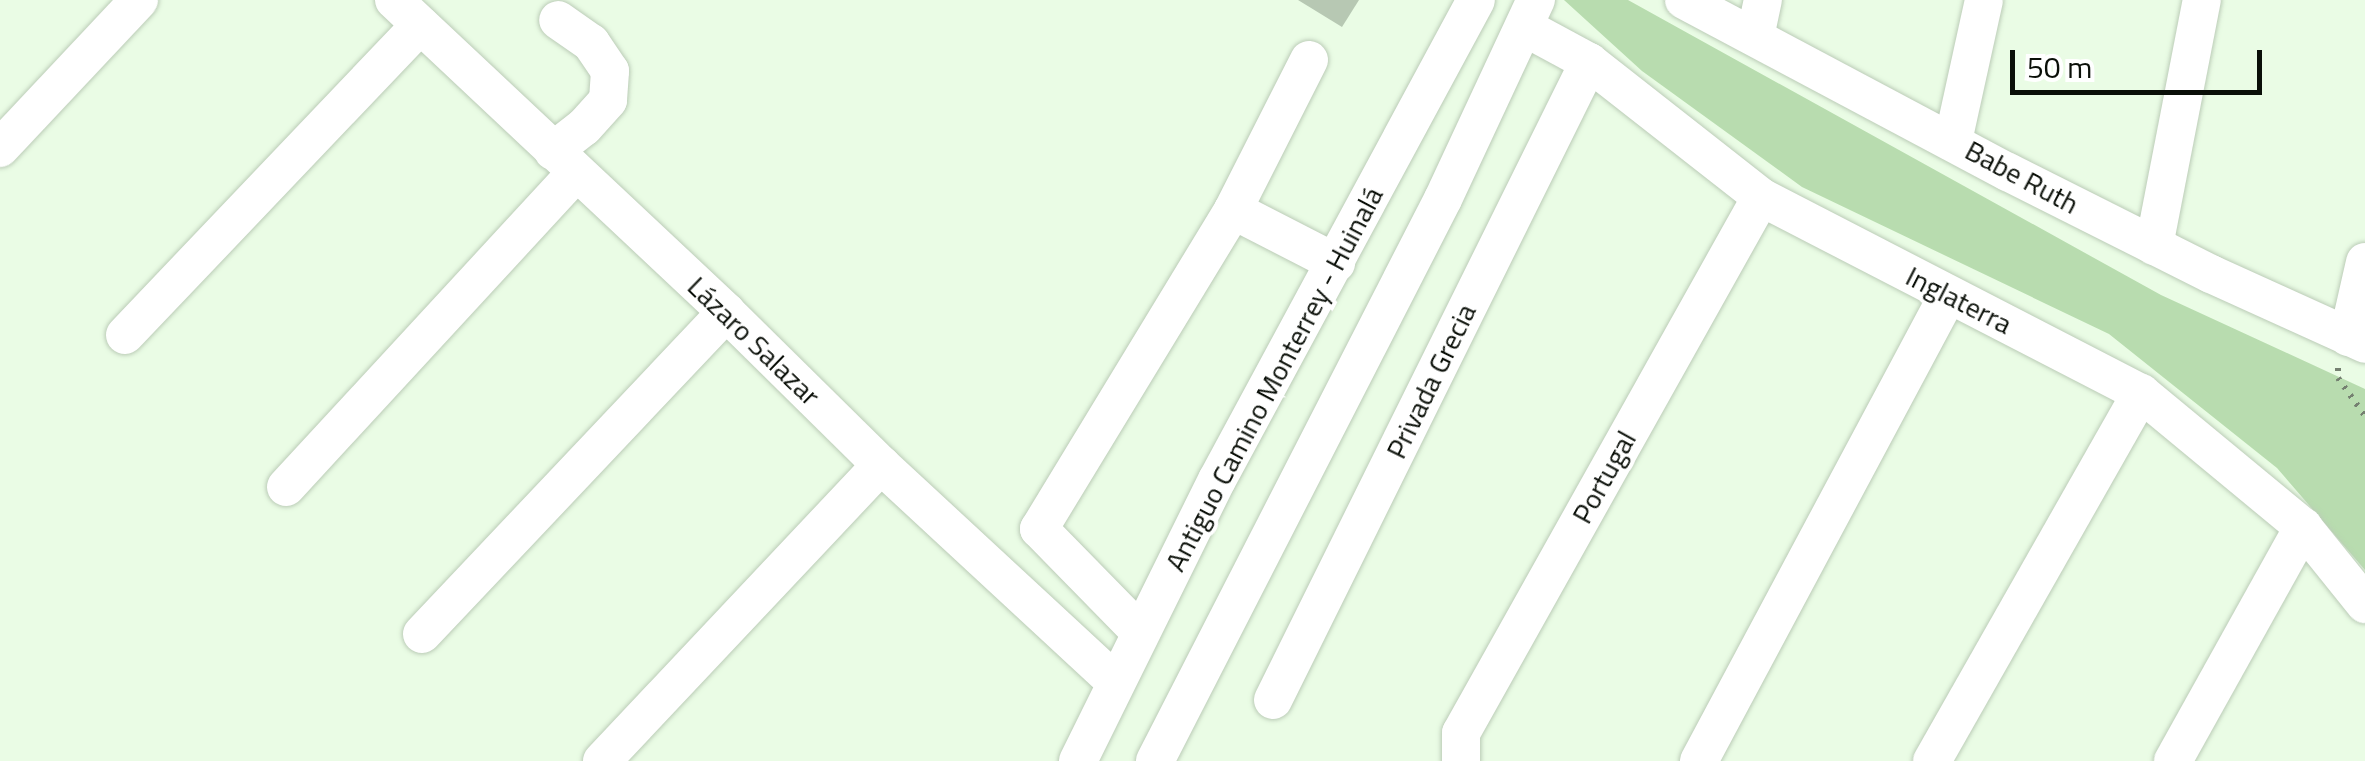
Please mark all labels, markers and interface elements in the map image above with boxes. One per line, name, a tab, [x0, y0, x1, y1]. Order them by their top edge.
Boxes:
scale bar	[2015, 30, 2268, 92]
text: 50 m	[2027, 44, 2092, 90]
street label: Babe Ruth	[1960, 133, 2084, 221]
street label: Antiguo Camino Monterrey - Huinalá	[1158, 181, 1390, 577]
street label: Inglaterra	[1901, 259, 2017, 341]
street label: Lázaro Salazar	[681, 270, 827, 412]
street label: Privada Grecia	[1379, 298, 1483, 464]
street label: Portugal	[1565, 425, 1643, 529]

